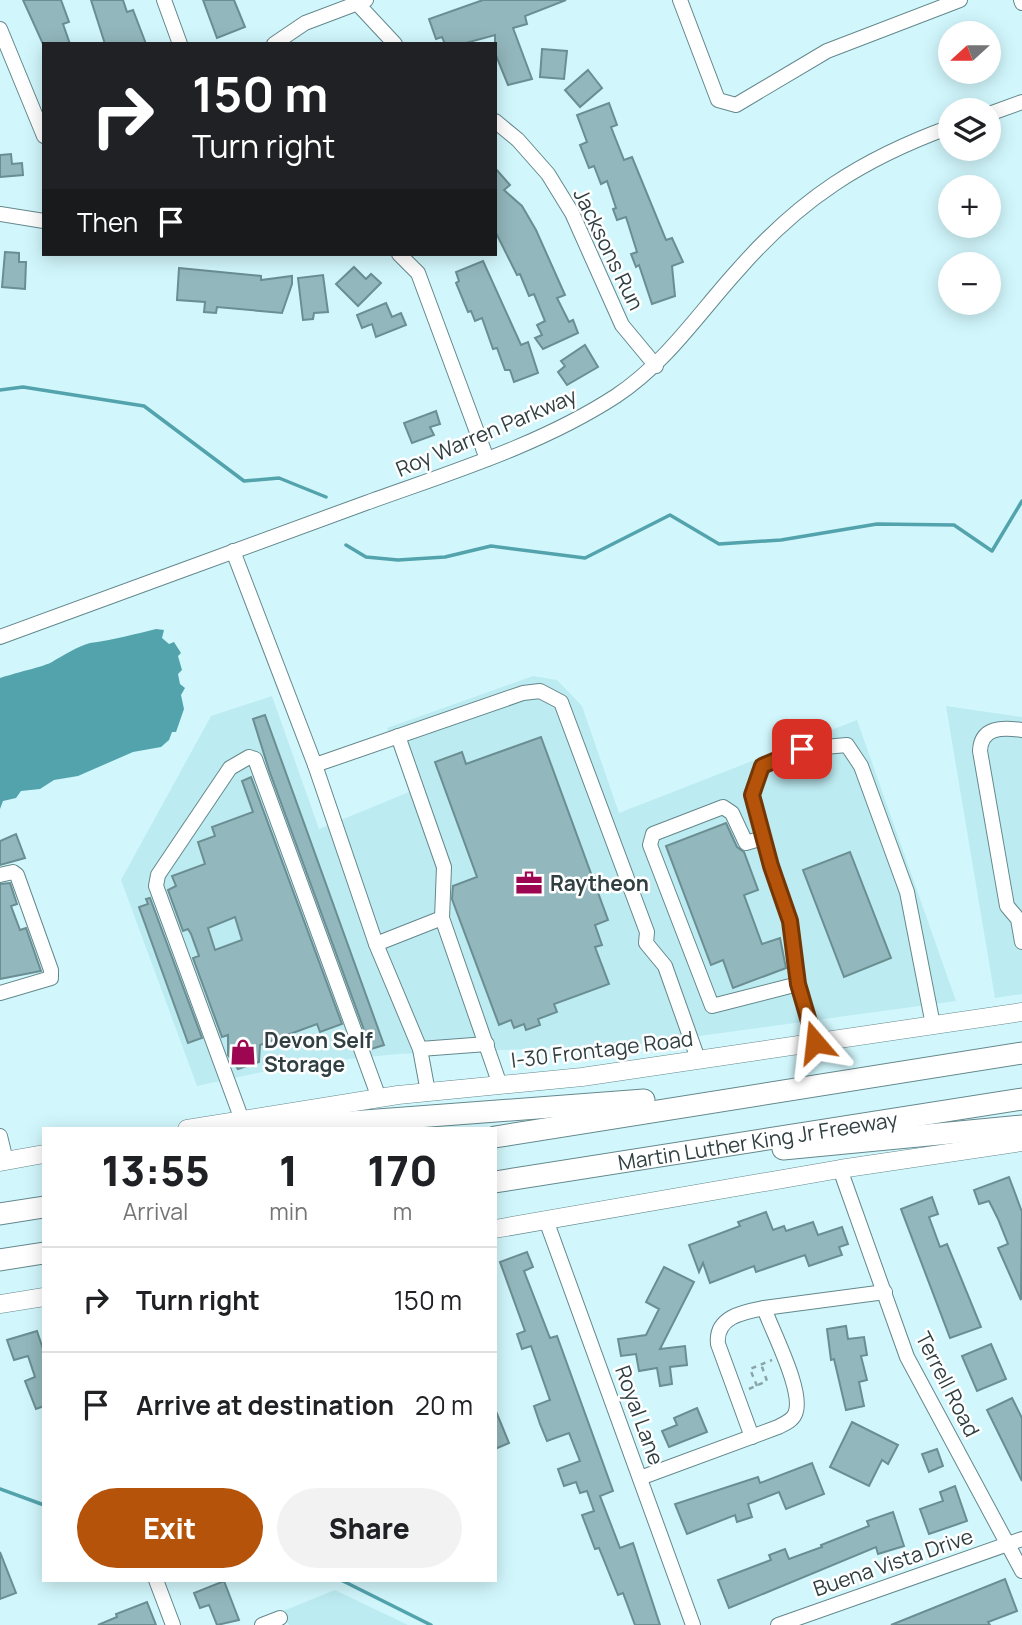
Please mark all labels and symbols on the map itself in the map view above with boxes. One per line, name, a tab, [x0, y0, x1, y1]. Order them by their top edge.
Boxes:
north arrow	[938, 21, 1001, 84]
street label: Jacksons Run	[567, 183, 651, 315]
street label: Roy Warren Parkway	[391, 381, 581, 483]
pin	[772, 719, 832, 779]
office icon: Raytheon	[514, 868, 544, 898]
place label: Raytheon	[550, 869, 649, 897]
position arrow	[778, 1005, 852, 1079]
street label: I-30 Frontage Road	[509, 1024, 695, 1074]
place label: Devon Self Storage	[264, 1026, 373, 1078]
shop icon: Devon Self Storage	[228, 1037, 258, 1067]
street label: Martin Luther King Jr Freeway	[616, 1105, 900, 1176]
street label: Terrell Road	[910, 1327, 986, 1441]
street label: Royal Lane	[609, 1361, 671, 1469]
street label: Buena Vista Drive	[809, 1522, 977, 1602]

